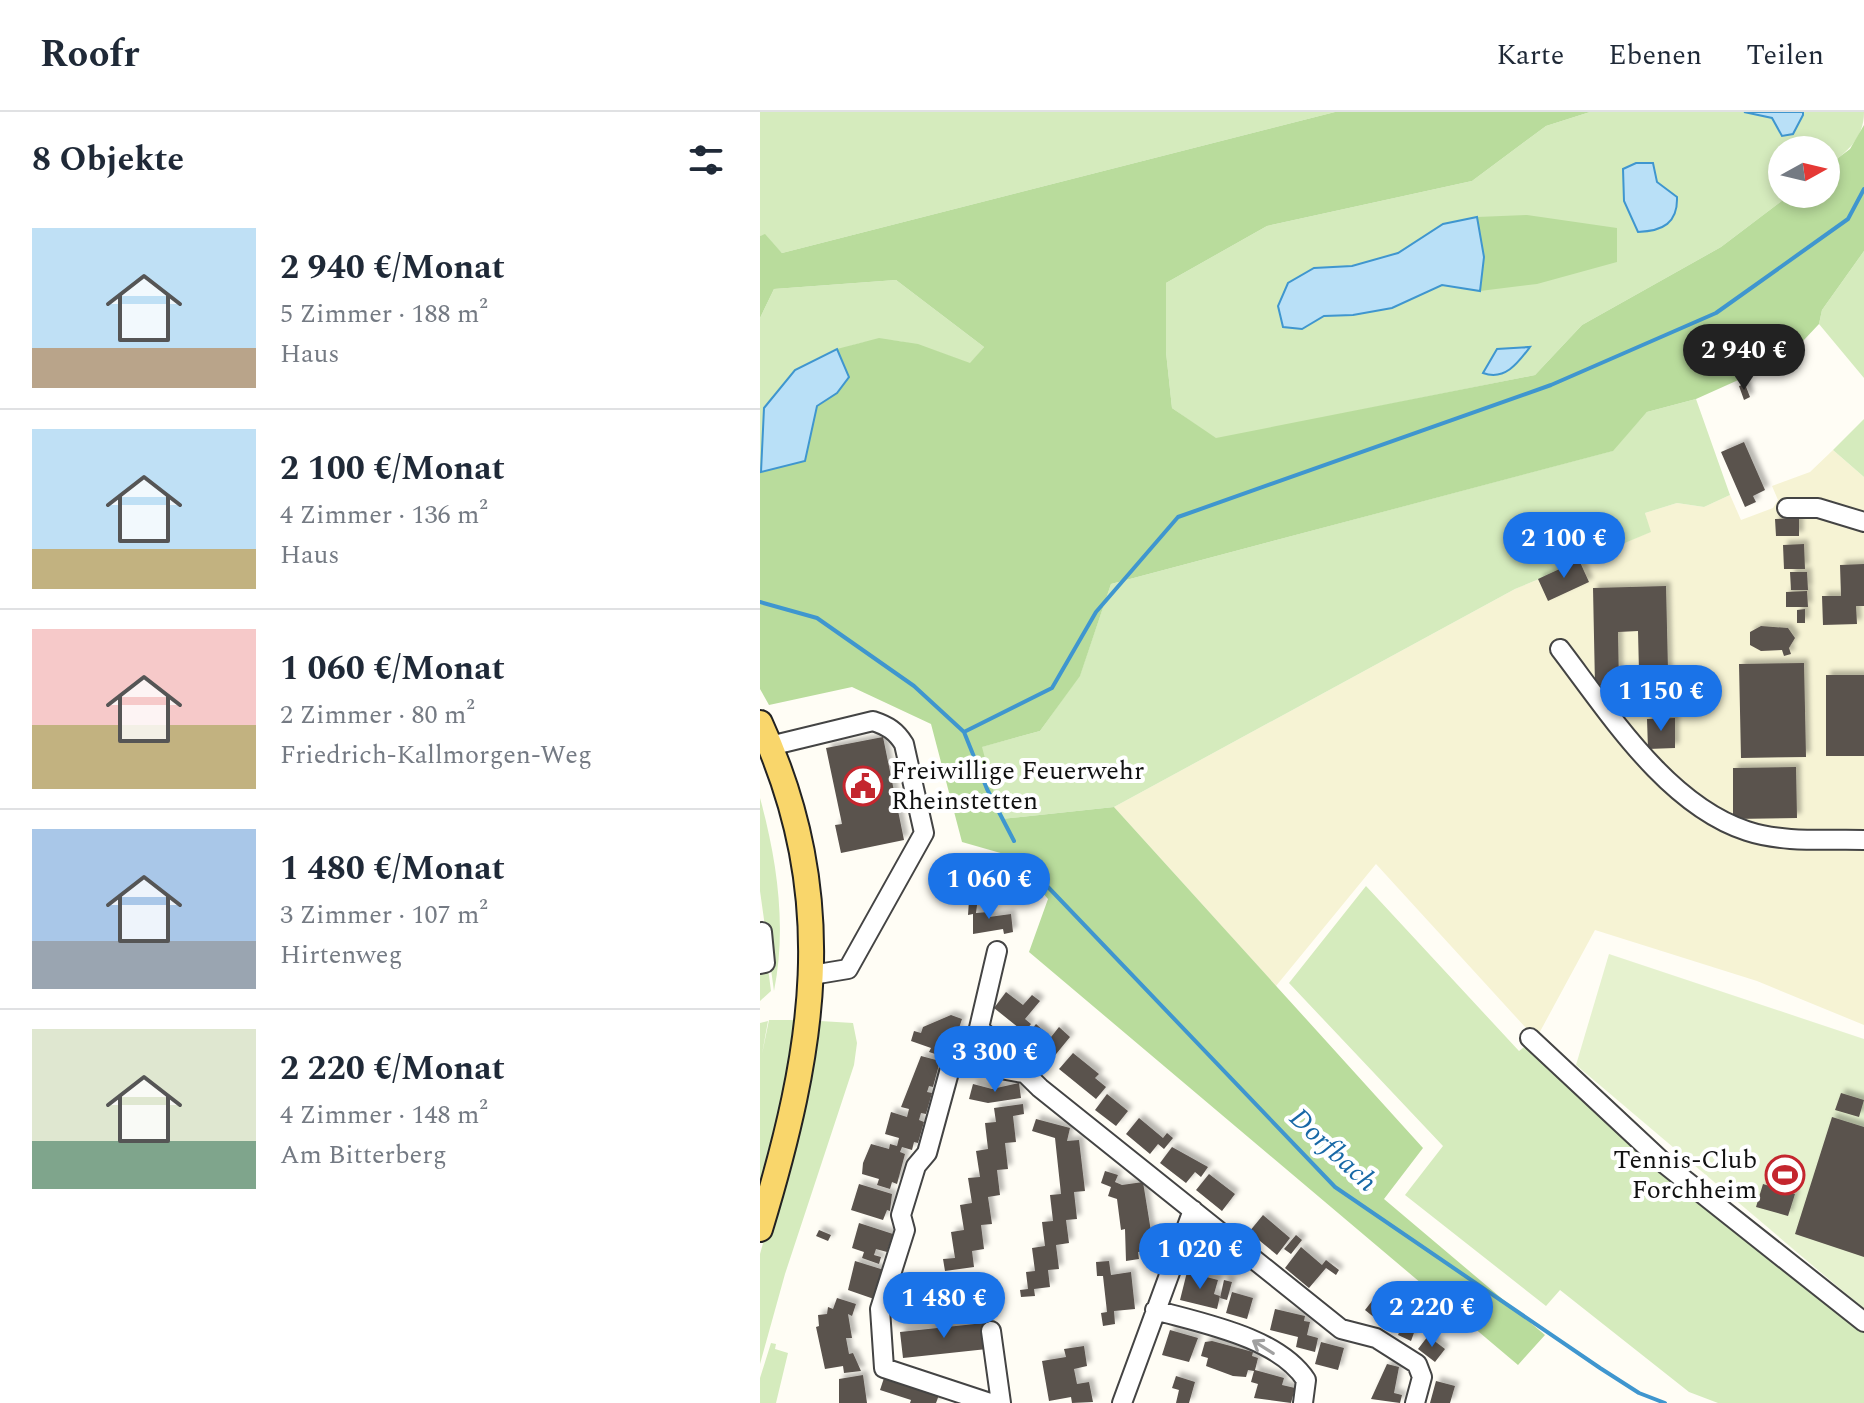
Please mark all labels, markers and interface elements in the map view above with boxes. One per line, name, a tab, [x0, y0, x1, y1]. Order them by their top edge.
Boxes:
text: Roofr	[40, 26, 140, 84]
text: Karte	[1496, 34, 1564, 77]
text: Ebenen	[1608, 34, 1702, 77]
text: Teilen	[1746, 34, 1824, 77]
text: 8 Objekte	[32, 134, 184, 186]
north arrow	[1768, 136, 1840, 208]
map controls	[1768, 136, 1840, 208]
icon: filters	[684, 138, 728, 182]
text: 2 940 €/Monat	[280, 242, 505, 294]
icon: home	[96, 260, 192, 356]
text: 5 Zimmer · 188 m²	[280, 294, 488, 334]
pin: 2 940 €	[1670, 324, 1818, 392]
text: 2 940 €	[1701, 330, 1787, 370]
text: Haus	[280, 334, 340, 374]
text: 2 100 €/Monat	[280, 443, 505, 495]
icon: home	[96, 461, 192, 557]
text: 4 Zimmer · 136 m²	[280, 495, 488, 535]
pin: 2 100 €	[1490, 512, 1638, 580]
text: 2 100 €	[1521, 518, 1607, 558]
text: Haus	[280, 535, 340, 575]
text: 1 060 €/Monat	[280, 643, 505, 695]
icon: home	[96, 661, 192, 757]
pin: 1 150 €	[1587, 665, 1735, 733]
text: 1 150 €	[1618, 671, 1704, 711]
text: 2 Zimmer · 80 m²	[280, 695, 475, 735]
text: Friedrich-Kallmorgen-Weg	[280, 735, 592, 775]
place label: Freiwillige Feuerwehr Rheinstetten	[891, 751, 1144, 821]
public building icon: Freiwillige Feuerwehr Rheinstetten	[842, 765, 884, 807]
text: 1 480 €/Monat	[280, 843, 505, 895]
pin: 1 060 €	[915, 853, 1063, 921]
text: 1 060 €	[946, 859, 1032, 899]
icon: home	[96, 861, 192, 957]
text: 3 Zimmer · 107 m²	[280, 895, 488, 935]
text: Hirtenweg	[280, 935, 403, 975]
pin: 3 300 €	[921, 1026, 1069, 1094]
text: 3 300 €	[952, 1032, 1038, 1072]
text: 2 220 €/Monat	[280, 1043, 505, 1095]
icon: home	[96, 1061, 192, 1157]
text: 4 Zimmer · 148 m²	[280, 1095, 488, 1135]
water label: Dorfbach	[1279, 1098, 1387, 1202]
text: Am Bitterberg	[280, 1135, 447, 1175]
place label: Tennis-Club Forchheim	[1613, 1140, 1757, 1210]
sports icon: Tennis-Club Forchheim	[1764, 1154, 1806, 1196]
pin: 1 020 €	[1126, 1223, 1274, 1291]
text: 1 020 €	[1157, 1229, 1243, 1269]
pin: 1 480 €	[870, 1272, 1018, 1340]
text: 1 480 €	[901, 1278, 987, 1318]
pin: 2 220 €	[1358, 1281, 1506, 1349]
text: 2 220 €	[1389, 1287, 1475, 1327]
one-way arrow	[1252, 1338, 1275, 1354]

